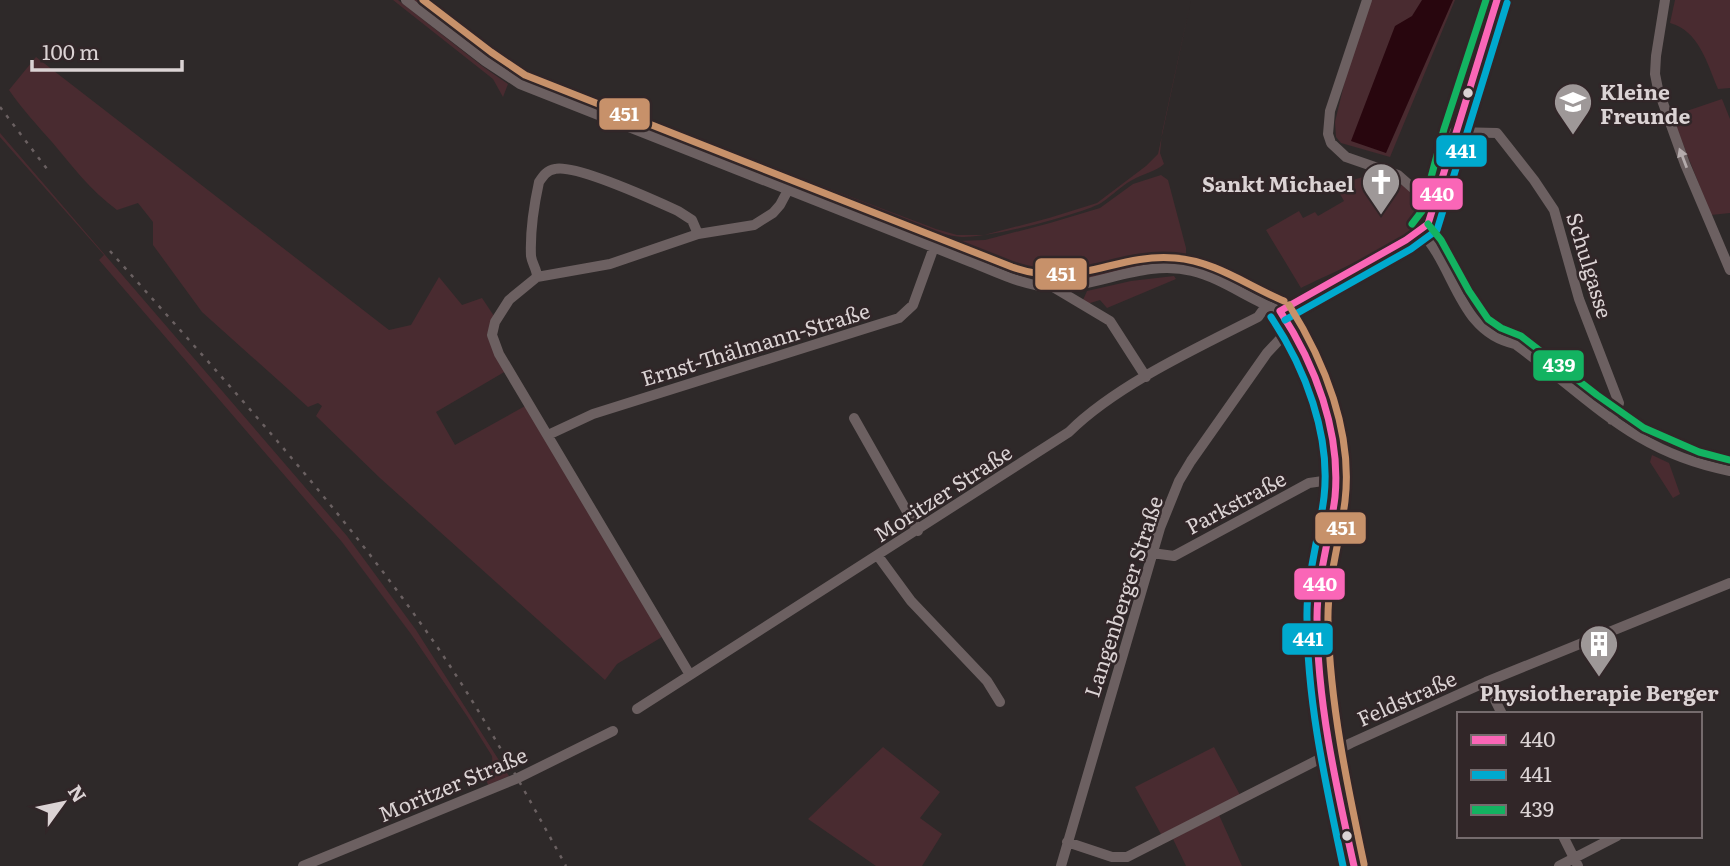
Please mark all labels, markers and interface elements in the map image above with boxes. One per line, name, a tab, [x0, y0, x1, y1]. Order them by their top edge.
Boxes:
scale bar	[32, 28, 182, 72]
text: 100 m	[42, 35, 99, 66]
place label: Kleine Freunde	[1600, 75, 1690, 130]
school or university icon: Kleine Freunde	[1552, 81, 1594, 136]
unlabelled marker	[1461, 86, 1475, 100]
line badge: 451	[598, 97, 651, 131]
text: 451	[609, 99, 639, 127]
line badge: 441	[1435, 134, 1488, 168]
text: 441	[1446, 136, 1477, 164]
one-way arrow	[1678, 148, 1689, 169]
church icon: Sankt Michael	[1360, 161, 1402, 216]
place label: Sankt Michael	[1202, 167, 1354, 198]
line badge: 440	[1411, 177, 1464, 211]
text: 440	[1420, 179, 1455, 207]
street label: Schulgasse	[1560, 208, 1622, 322]
line badge: 451	[1034, 257, 1088, 291]
text: 451	[1046, 259, 1076, 287]
street label: Ernst-Thälmann-Straße	[637, 293, 873, 393]
line badge: 439	[1532, 349, 1585, 382]
text: 439	[1543, 350, 1576, 378]
street label: Moritzer Straße	[867, 436, 1017, 548]
street label: Parkstraße	[1179, 462, 1291, 540]
street label: Langenberger Straße	[1075, 491, 1169, 701]
line badge: 451	[1314, 511, 1367, 545]
text: 451	[1326, 513, 1356, 541]
line badge: 440	[1293, 567, 1346, 601]
text: 440	[1303, 569, 1338, 597]
line badge: 441	[1281, 622, 1334, 656]
building icon: Physiotherapie Berger	[1578, 623, 1620, 678]
text: 441	[1293, 624, 1324, 652]
street label: Feldstraße	[1351, 661, 1461, 733]
place label: Physiotherapie Berger	[1479, 676, 1719, 707]
legend	[1457, 712, 1702, 838]
text: 440	[1520, 722, 1555, 753]
street label: Moritzer Straße	[373, 738, 531, 828]
text: 441	[1520, 757, 1552, 788]
north arrow	[28, 768, 98, 838]
text: N	[62, 779, 94, 808]
text: 439	[1520, 792, 1554, 823]
unlabelled marker	[1340, 829, 1354, 843]

